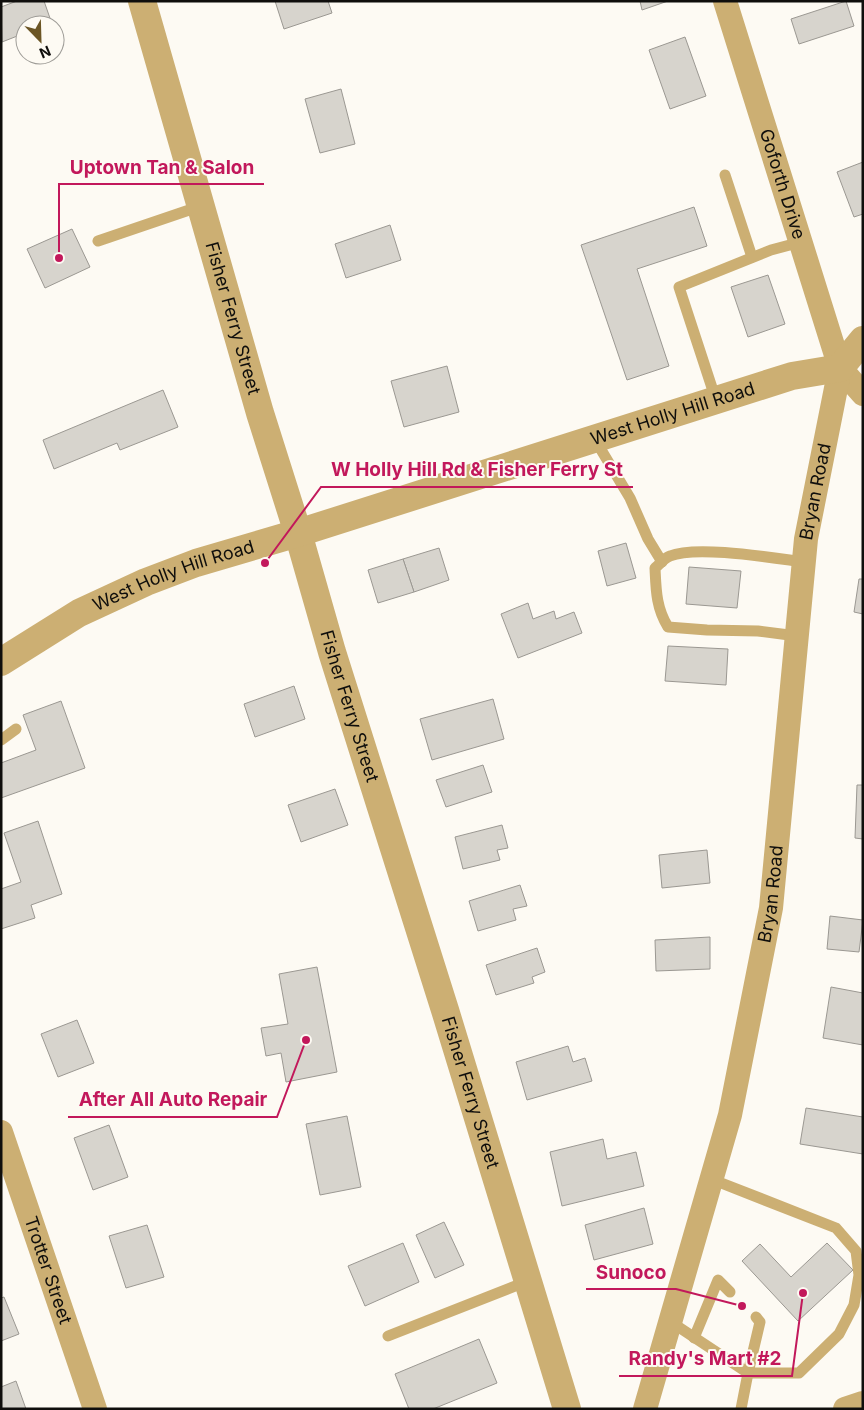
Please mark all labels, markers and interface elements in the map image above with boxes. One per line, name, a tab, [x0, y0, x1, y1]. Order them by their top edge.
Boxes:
north arrow	[15, 15, 65, 65]
text: N	[37, 43, 54, 62]
street label: Goforth Drive	[756, 126, 810, 242]
callout: Uptown Tan & Salon	[59, 150, 264, 184]
text: Uptown Tan & Salon	[70, 156, 254, 179]
street label: Fisher Ferry Street	[201, 239, 265, 397]
street label: West Holly Hill Road	[588, 378, 757, 449]
street label: Bryan Road	[795, 441, 835, 542]
callout: W Holly Hill Rd & Fisher Ferry St	[321, 453, 633, 487]
text: W Holly Hill Rd & Fisher Ferry St	[331, 458, 623, 481]
street label: West Holly Hill Road	[89, 536, 256, 615]
street label: Fisher Ferry Street	[316, 628, 383, 785]
street label: Bryan Road	[753, 844, 787, 944]
street label: Fisher Ferry Street	[438, 1014, 504, 1171]
callout: After All Auto Repair	[68, 1083, 277, 1117]
text: After All Auto Repair	[79, 1088, 268, 1111]
street label: Trotter Street	[20, 1214, 76, 1327]
callout: Sunoco	[586, 1255, 676, 1289]
text: Sunoco	[596, 1261, 666, 1284]
callout: Randy's Mart #2	[619, 1342, 792, 1376]
text: Randy's Mart #2	[629, 1347, 781, 1370]

